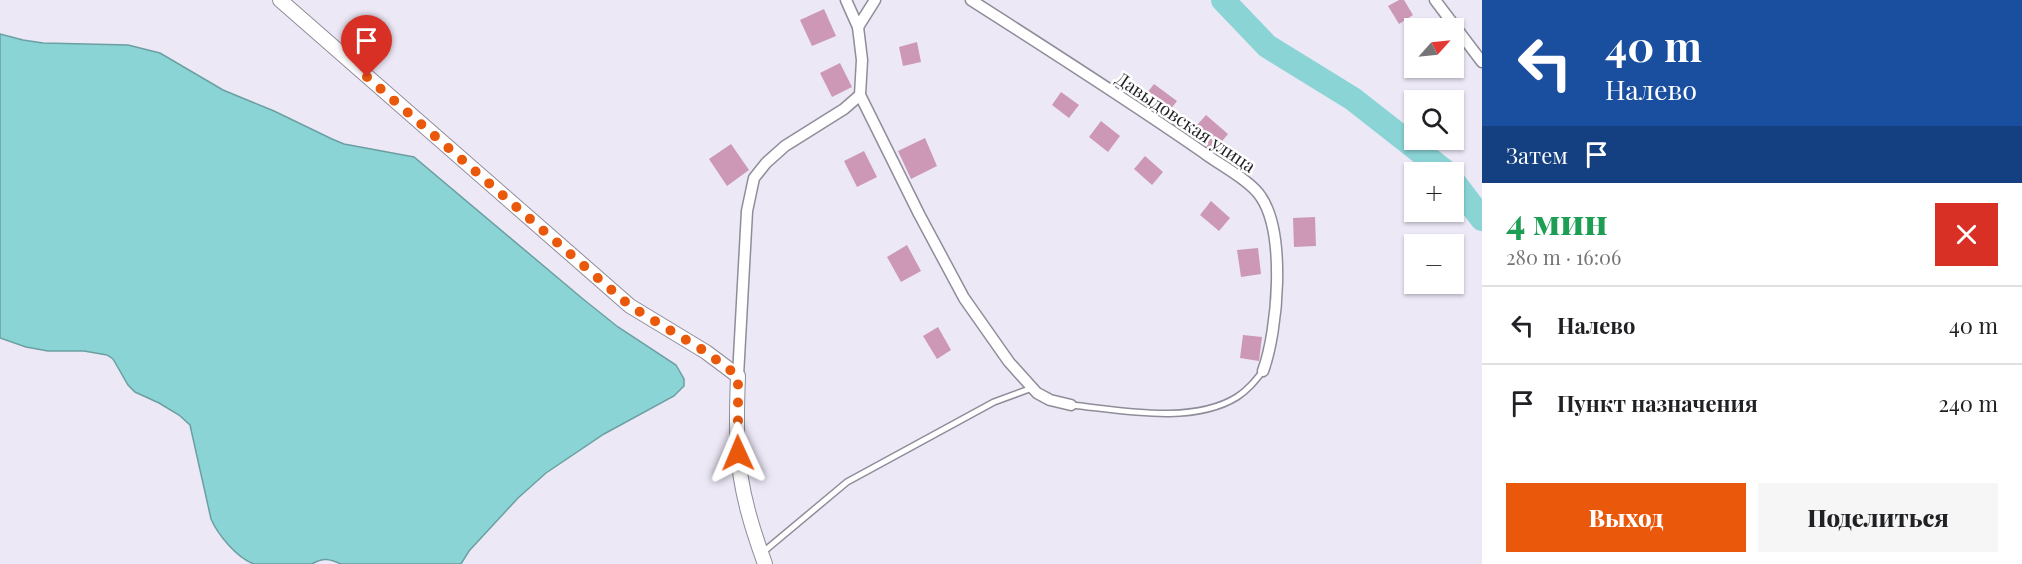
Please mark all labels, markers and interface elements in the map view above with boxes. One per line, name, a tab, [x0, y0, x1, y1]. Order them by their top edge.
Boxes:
pin	[341, 15, 392, 77]
text: 40 m	[1605, 17, 1702, 73]
north arrow	[1404, 18, 1464, 78]
map controls	[1404, 18, 1464, 294]
icon: arrive	[350, 24, 383, 57]
icon: left	[1506, 24, 1584, 102]
street label: Давыдовская улица	[1111, 66, 1261, 178]
text: Налево	[1605, 71, 1697, 107]
button: search	[1404, 90, 1464, 150]
icon: arrive	[1580, 138, 1613, 171]
text: Затем	[1506, 140, 1568, 170]
button: +	[1404, 162, 1464, 222]
text: 4 мин	[1506, 196, 1607, 244]
button: close	[1935, 203, 1998, 266]
button: −	[1404, 234, 1464, 294]
text: 280 m · 16:06	[1506, 243, 1621, 270]
icon: left	[1506, 309, 1539, 342]
text: Налево	[1557, 310, 1635, 340]
text: 40 m	[1949, 310, 1998, 340]
icon: arrive	[1506, 387, 1539, 420]
text: Пункт назначения	[1557, 388, 1758, 418]
text: 240 m	[1938, 388, 1998, 418]
position arrow	[706, 421, 770, 485]
button: Выход	[1506, 483, 1746, 552]
button: Поделиться	[1758, 483, 1998, 552]

